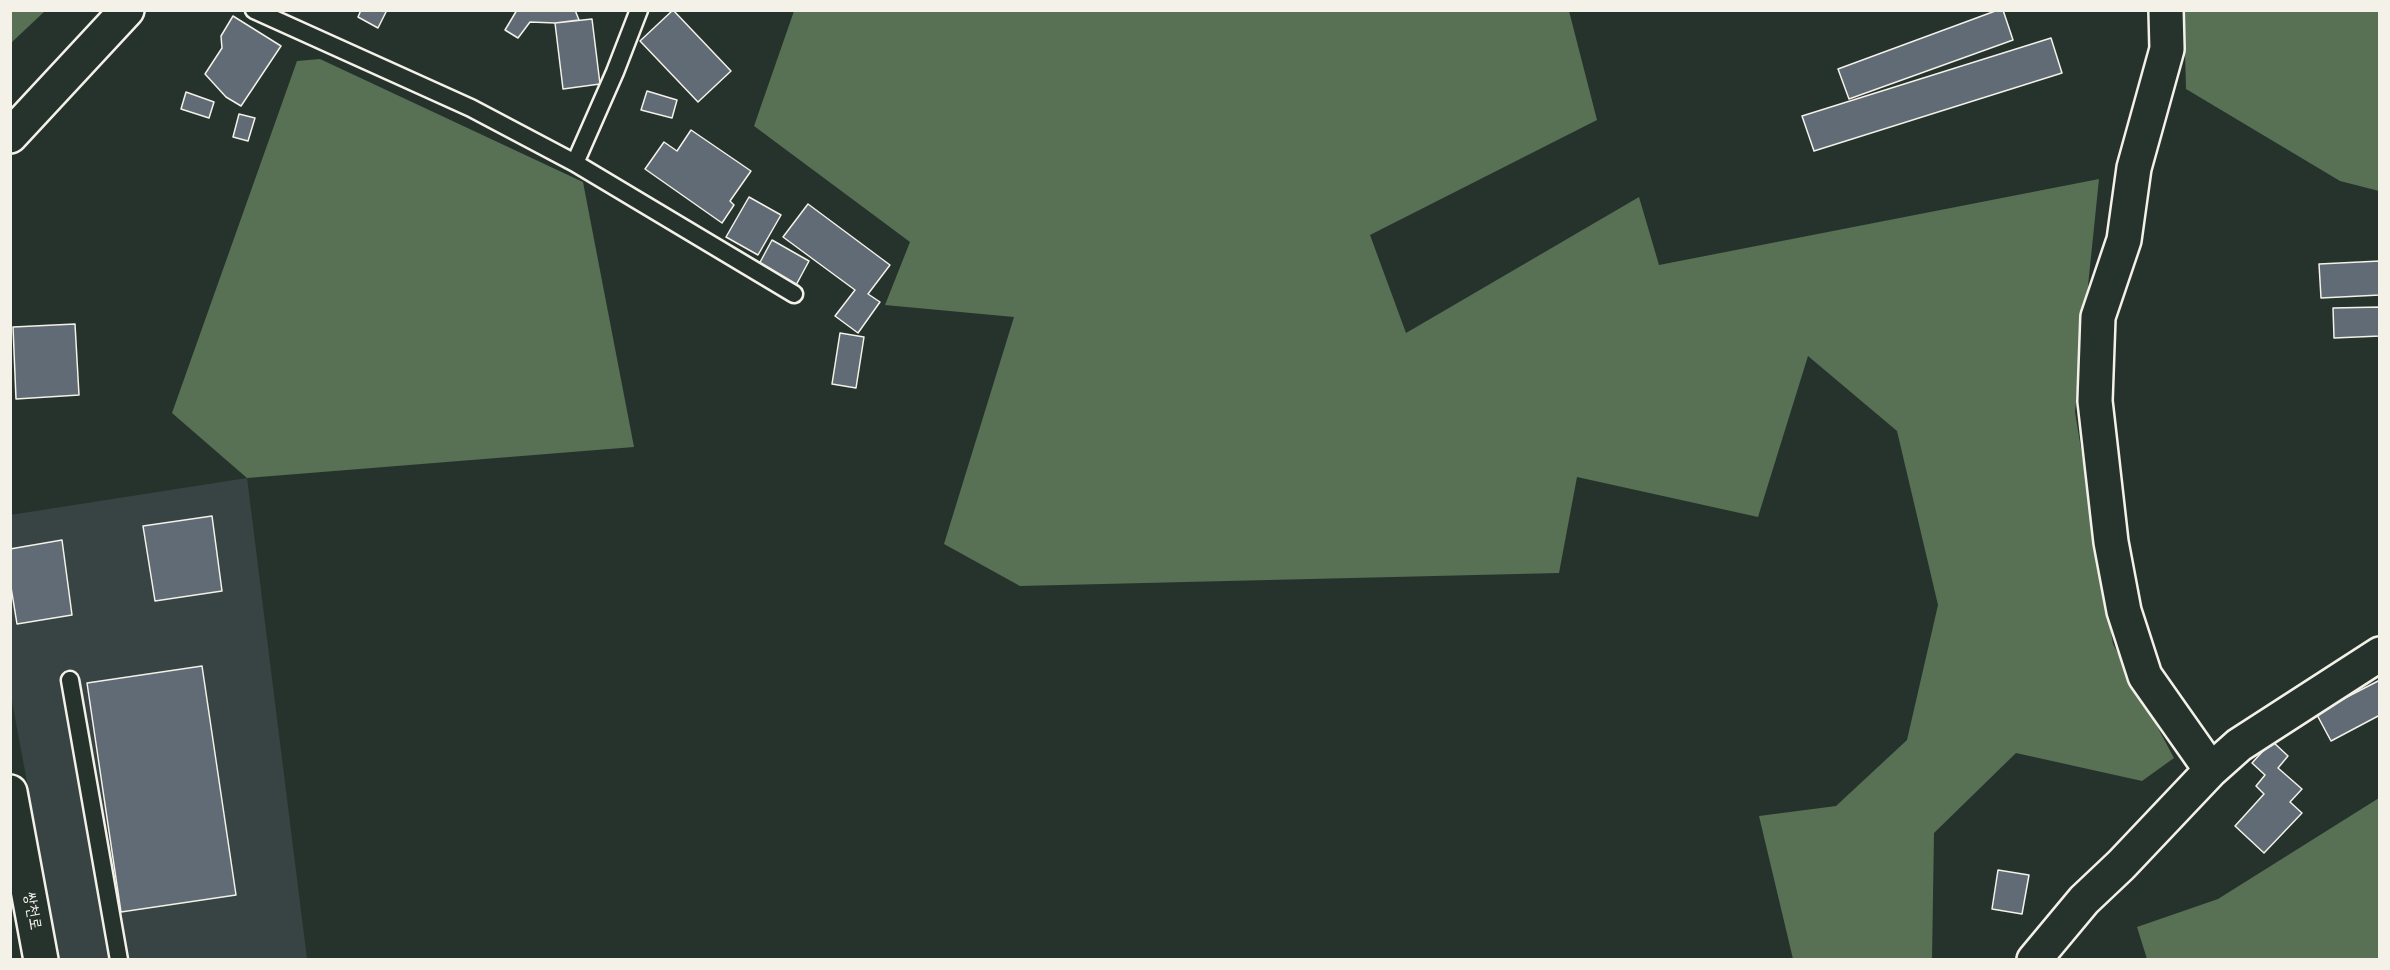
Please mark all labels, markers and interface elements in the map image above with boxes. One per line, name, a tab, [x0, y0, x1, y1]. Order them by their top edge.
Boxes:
street label: 쌍천로	[19, 890, 45, 932]

